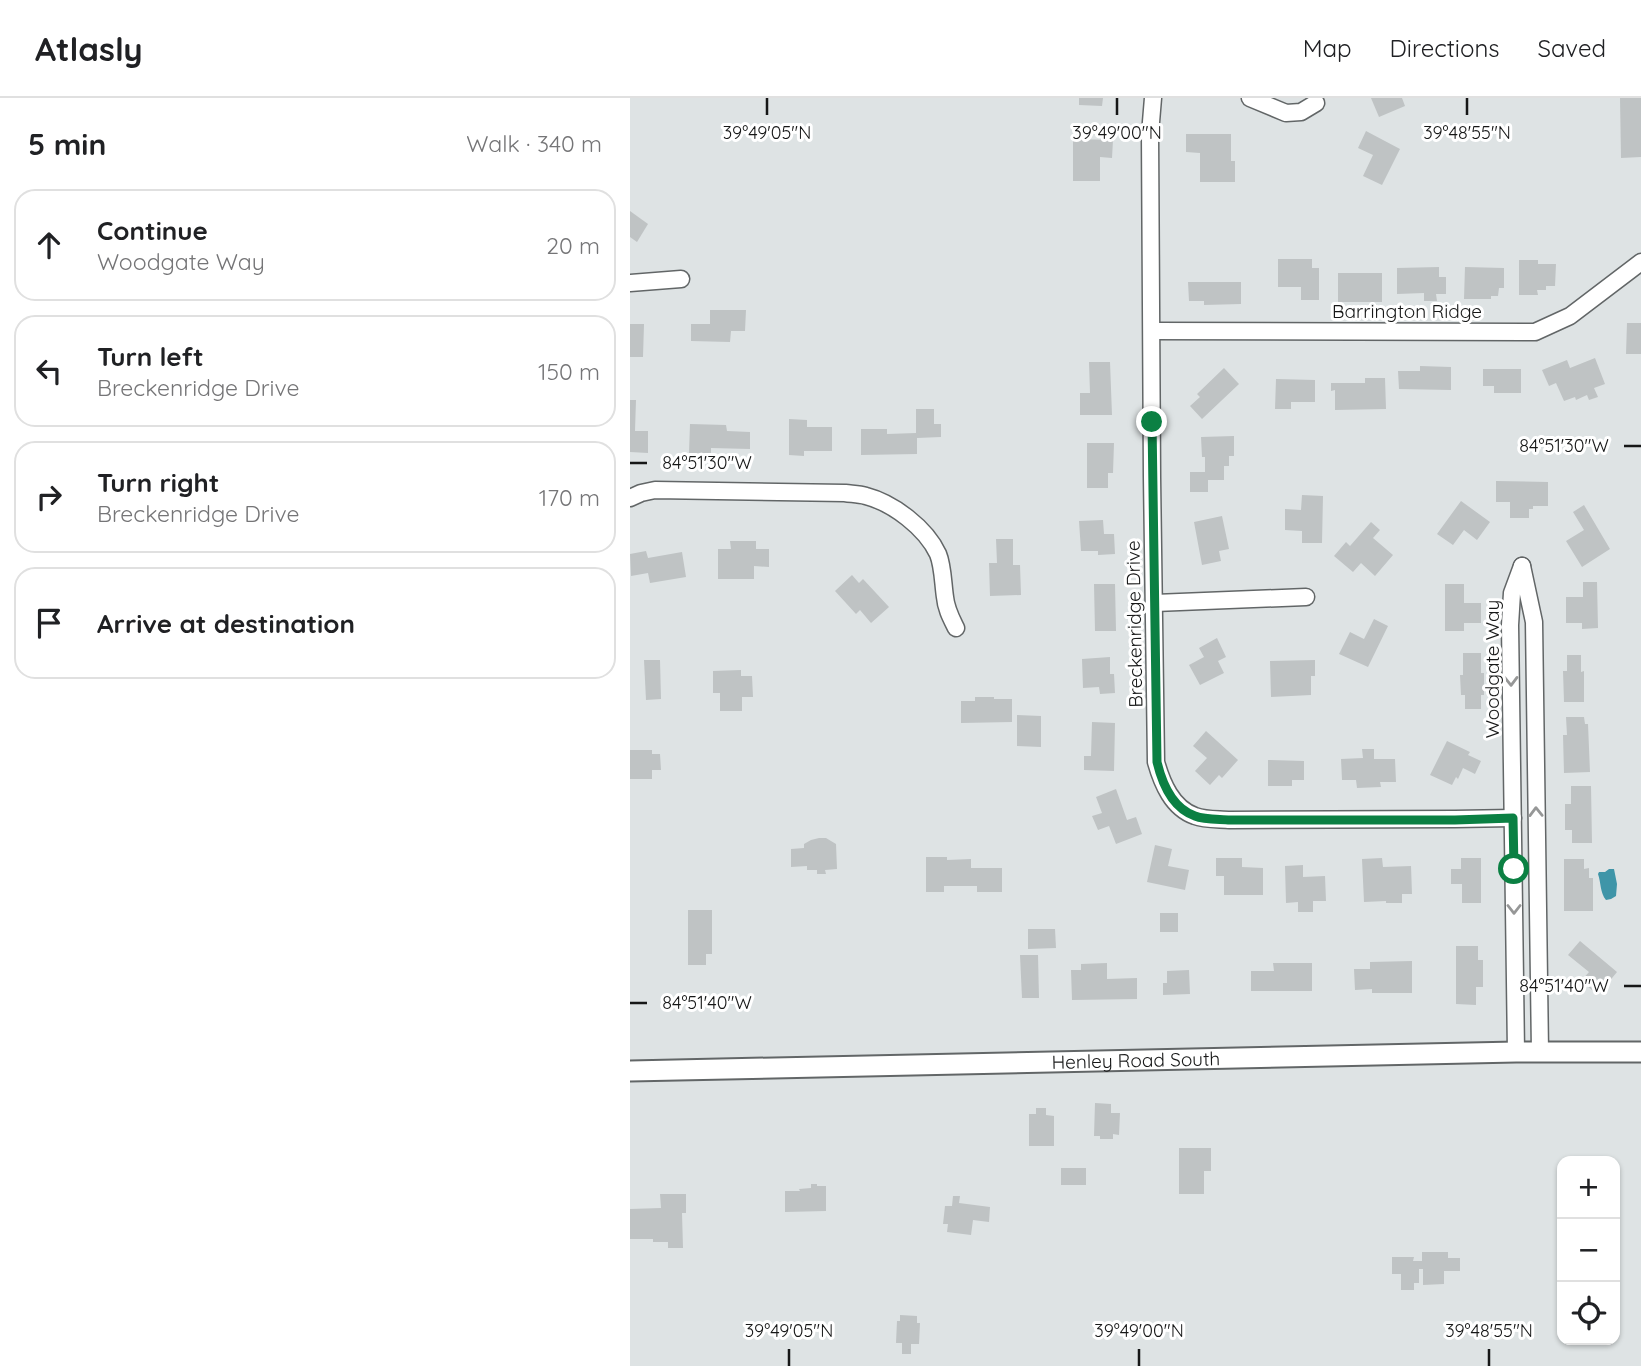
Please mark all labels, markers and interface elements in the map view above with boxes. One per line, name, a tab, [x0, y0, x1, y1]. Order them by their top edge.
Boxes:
text: Atlasly	[35, 28, 143, 69]
text: Map	[1303, 33, 1352, 63]
text: Directions	[1390, 33, 1500, 63]
text: Saved	[1538, 33, 1606, 63]
text: 39°49'05"N	[723, 121, 811, 144]
text: 39°49'00"N	[1072, 121, 1162, 144]
text: 39°48'55"N	[1423, 121, 1511, 144]
text: 5 min	[28, 125, 106, 163]
text: Walk · 340 m	[466, 129, 602, 158]
text: Continue	[97, 214, 208, 247]
icon: ahead	[30, 226, 68, 264]
text: 20 m	[546, 231, 600, 260]
text: Woodgate Way	[97, 247, 265, 276]
street label: Barrington Ridge	[1332, 299, 1482, 323]
text: Turn left	[97, 340, 204, 373]
icon: left	[30, 352, 68, 390]
text: 150 m	[538, 357, 600, 386]
text: Breckenridge Drive	[97, 373, 300, 402]
route end	[1136, 406, 1167, 437]
text: 84°51'30"W	[1519, 434, 1609, 457]
text: 84°51'30"W	[662, 451, 752, 474]
text: Turn right	[97, 466, 219, 499]
icon: right	[30, 478, 68, 516]
text: 170 m	[539, 483, 600, 512]
text: Breckenridge Drive	[97, 499, 300, 528]
street label: Breckenridge Drive	[1121, 540, 1147, 708]
street label: Woodgate Way	[1480, 600, 1504, 738]
icon: arrive	[30, 604, 68, 642]
text: Arrive at destination	[97, 607, 355, 640]
one-way arrow	[1503, 676, 1519, 687]
one-way arrow	[1529, 807, 1544, 818]
route start	[1498, 853, 1529, 884]
one-way arrow	[1506, 904, 1522, 914]
text: 84°51'40"W	[1519, 974, 1609, 997]
text: 84°51'40"W	[662, 991, 752, 1014]
street label: Henley Road South	[1051, 1046, 1221, 1074]
map controls	[1557, 1156, 1620, 1345]
button: +	[1557, 1156, 1620, 1219]
button: −	[1557, 1219, 1620, 1282]
button: locate	[1557, 1282, 1620, 1345]
text: 39°49'05"N	[745, 1319, 833, 1342]
text: 39°49'00"N	[1094, 1319, 1184, 1342]
text: 39°48'55"N	[1445, 1319, 1533, 1342]

